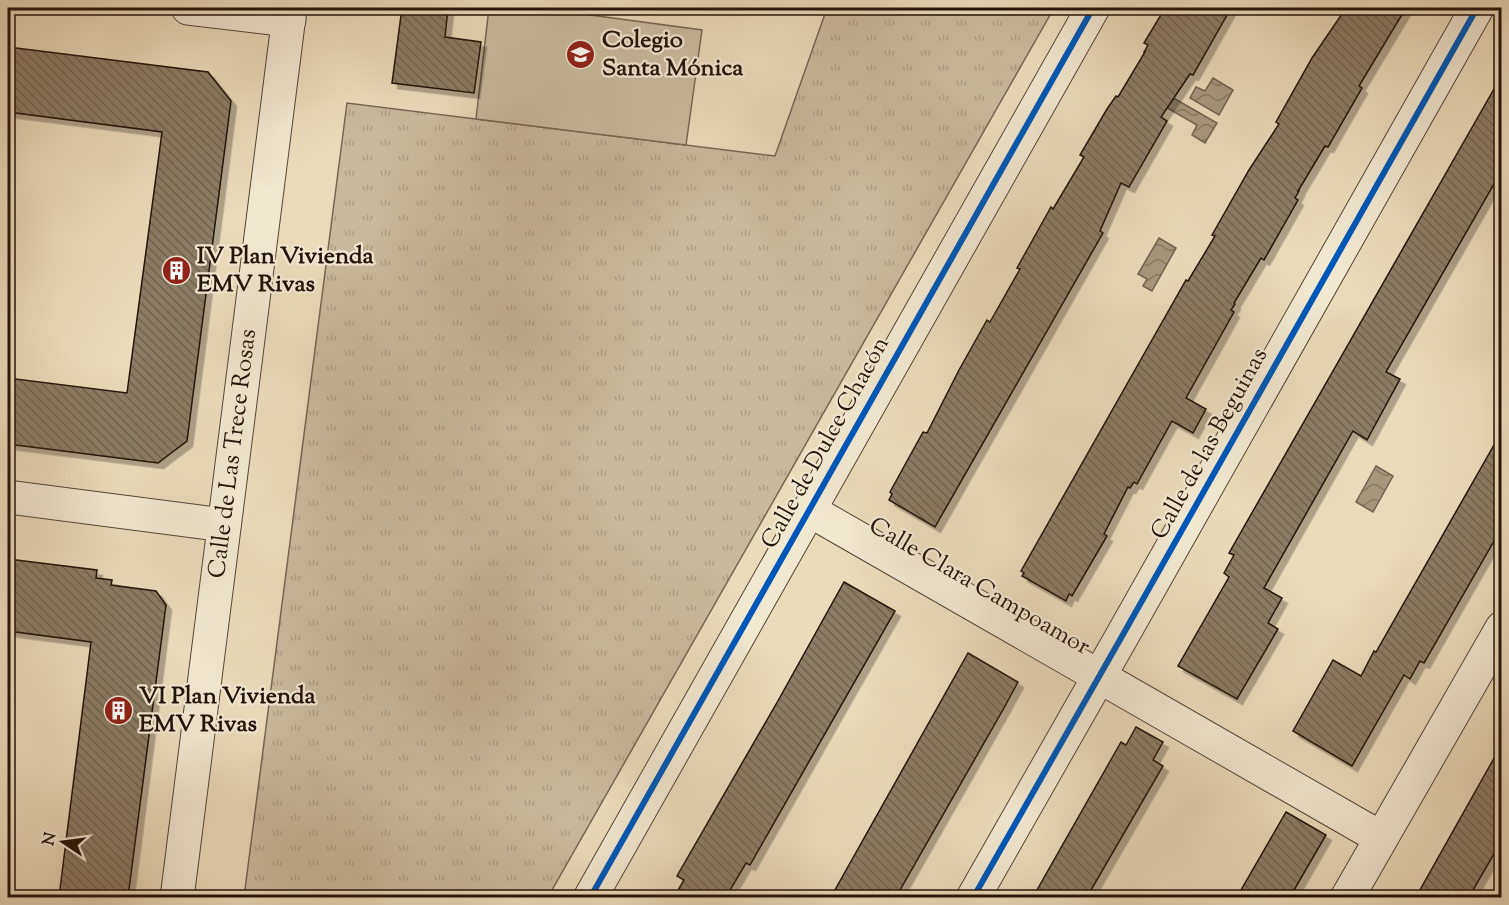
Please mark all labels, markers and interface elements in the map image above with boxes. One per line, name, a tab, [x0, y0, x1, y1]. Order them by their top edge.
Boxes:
place label: Colegio Santa Mónica	[602, 24, 744, 86]
school or university icon: Colegio Santa Mónica	[565, 39, 597, 71]
place label: IV Plan Vivienda EMV Rivas	[197, 240, 375, 302]
building icon: IV Plan Vivienda EMV Rivas	[160, 255, 192, 287]
street label: Calle de Las Trece Rosas	[201, 327, 266, 580]
street label: Calle de Dulce Chacón	[753, 331, 899, 555]
street label: Calle de las Beguinas	[1143, 342, 1277, 546]
street label: Calle Clara Campoamor	[862, 510, 1096, 664]
place label: VI Plan Vivienda EMV Rivas	[139, 680, 317, 742]
building icon: VI Plan Vivienda EMV Rivas	[102, 695, 134, 727]
north arrow	[33, 812, 93, 872]
text: N	[38, 830, 64, 848]

